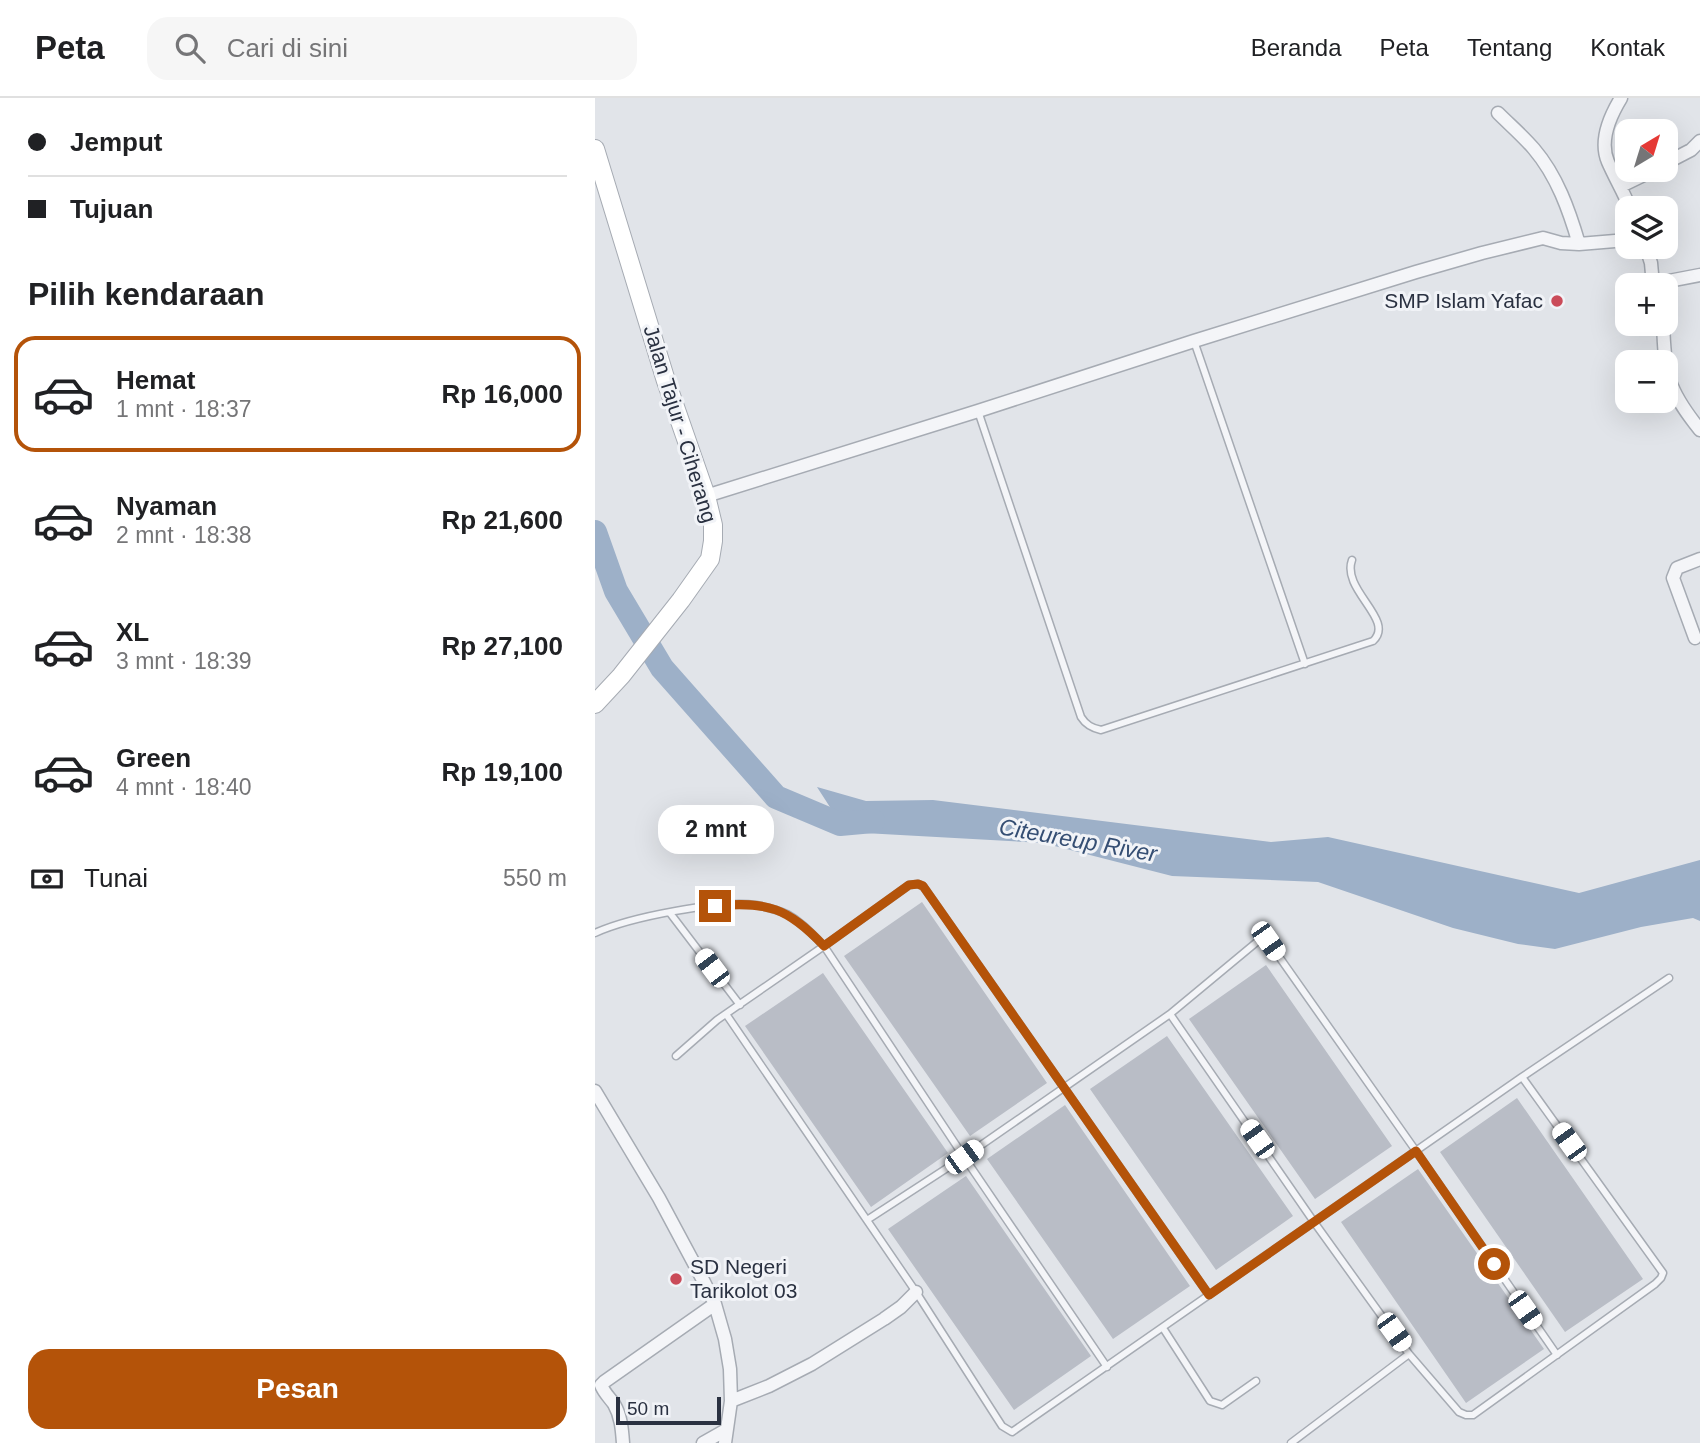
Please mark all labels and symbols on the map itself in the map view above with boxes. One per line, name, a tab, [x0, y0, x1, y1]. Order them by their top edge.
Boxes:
north arrow	[1615, 119, 1678, 182]
place label: SMP Islam Yafac	[1384, 289, 1543, 312]
marker: SMP Islam Yafac	[1549, 293, 1565, 309]
street label: Jalan Tajur - Ciherang	[640, 322, 721, 525]
callout: 2 mnt	[657, 804, 773, 854]
water label: Citeureup River	[997, 813, 1160, 867]
route end	[699, 890, 731, 922]
car	[1248, 918, 1289, 964]
car	[691, 945, 734, 991]
car	[1237, 1116, 1278, 1162]
car	[1549, 1119, 1590, 1165]
car	[941, 1136, 988, 1178]
route start	[1478, 1248, 1510, 1280]
place label: SD Negeri Tarikolot 03	[690, 1255, 797, 1302]
marker: SD Negeri Tarikolot 03	[668, 1271, 684, 1287]
car	[1505, 1287, 1546, 1333]
car	[1374, 1309, 1415, 1355]
scale bar	[616, 1394, 721, 1426]

